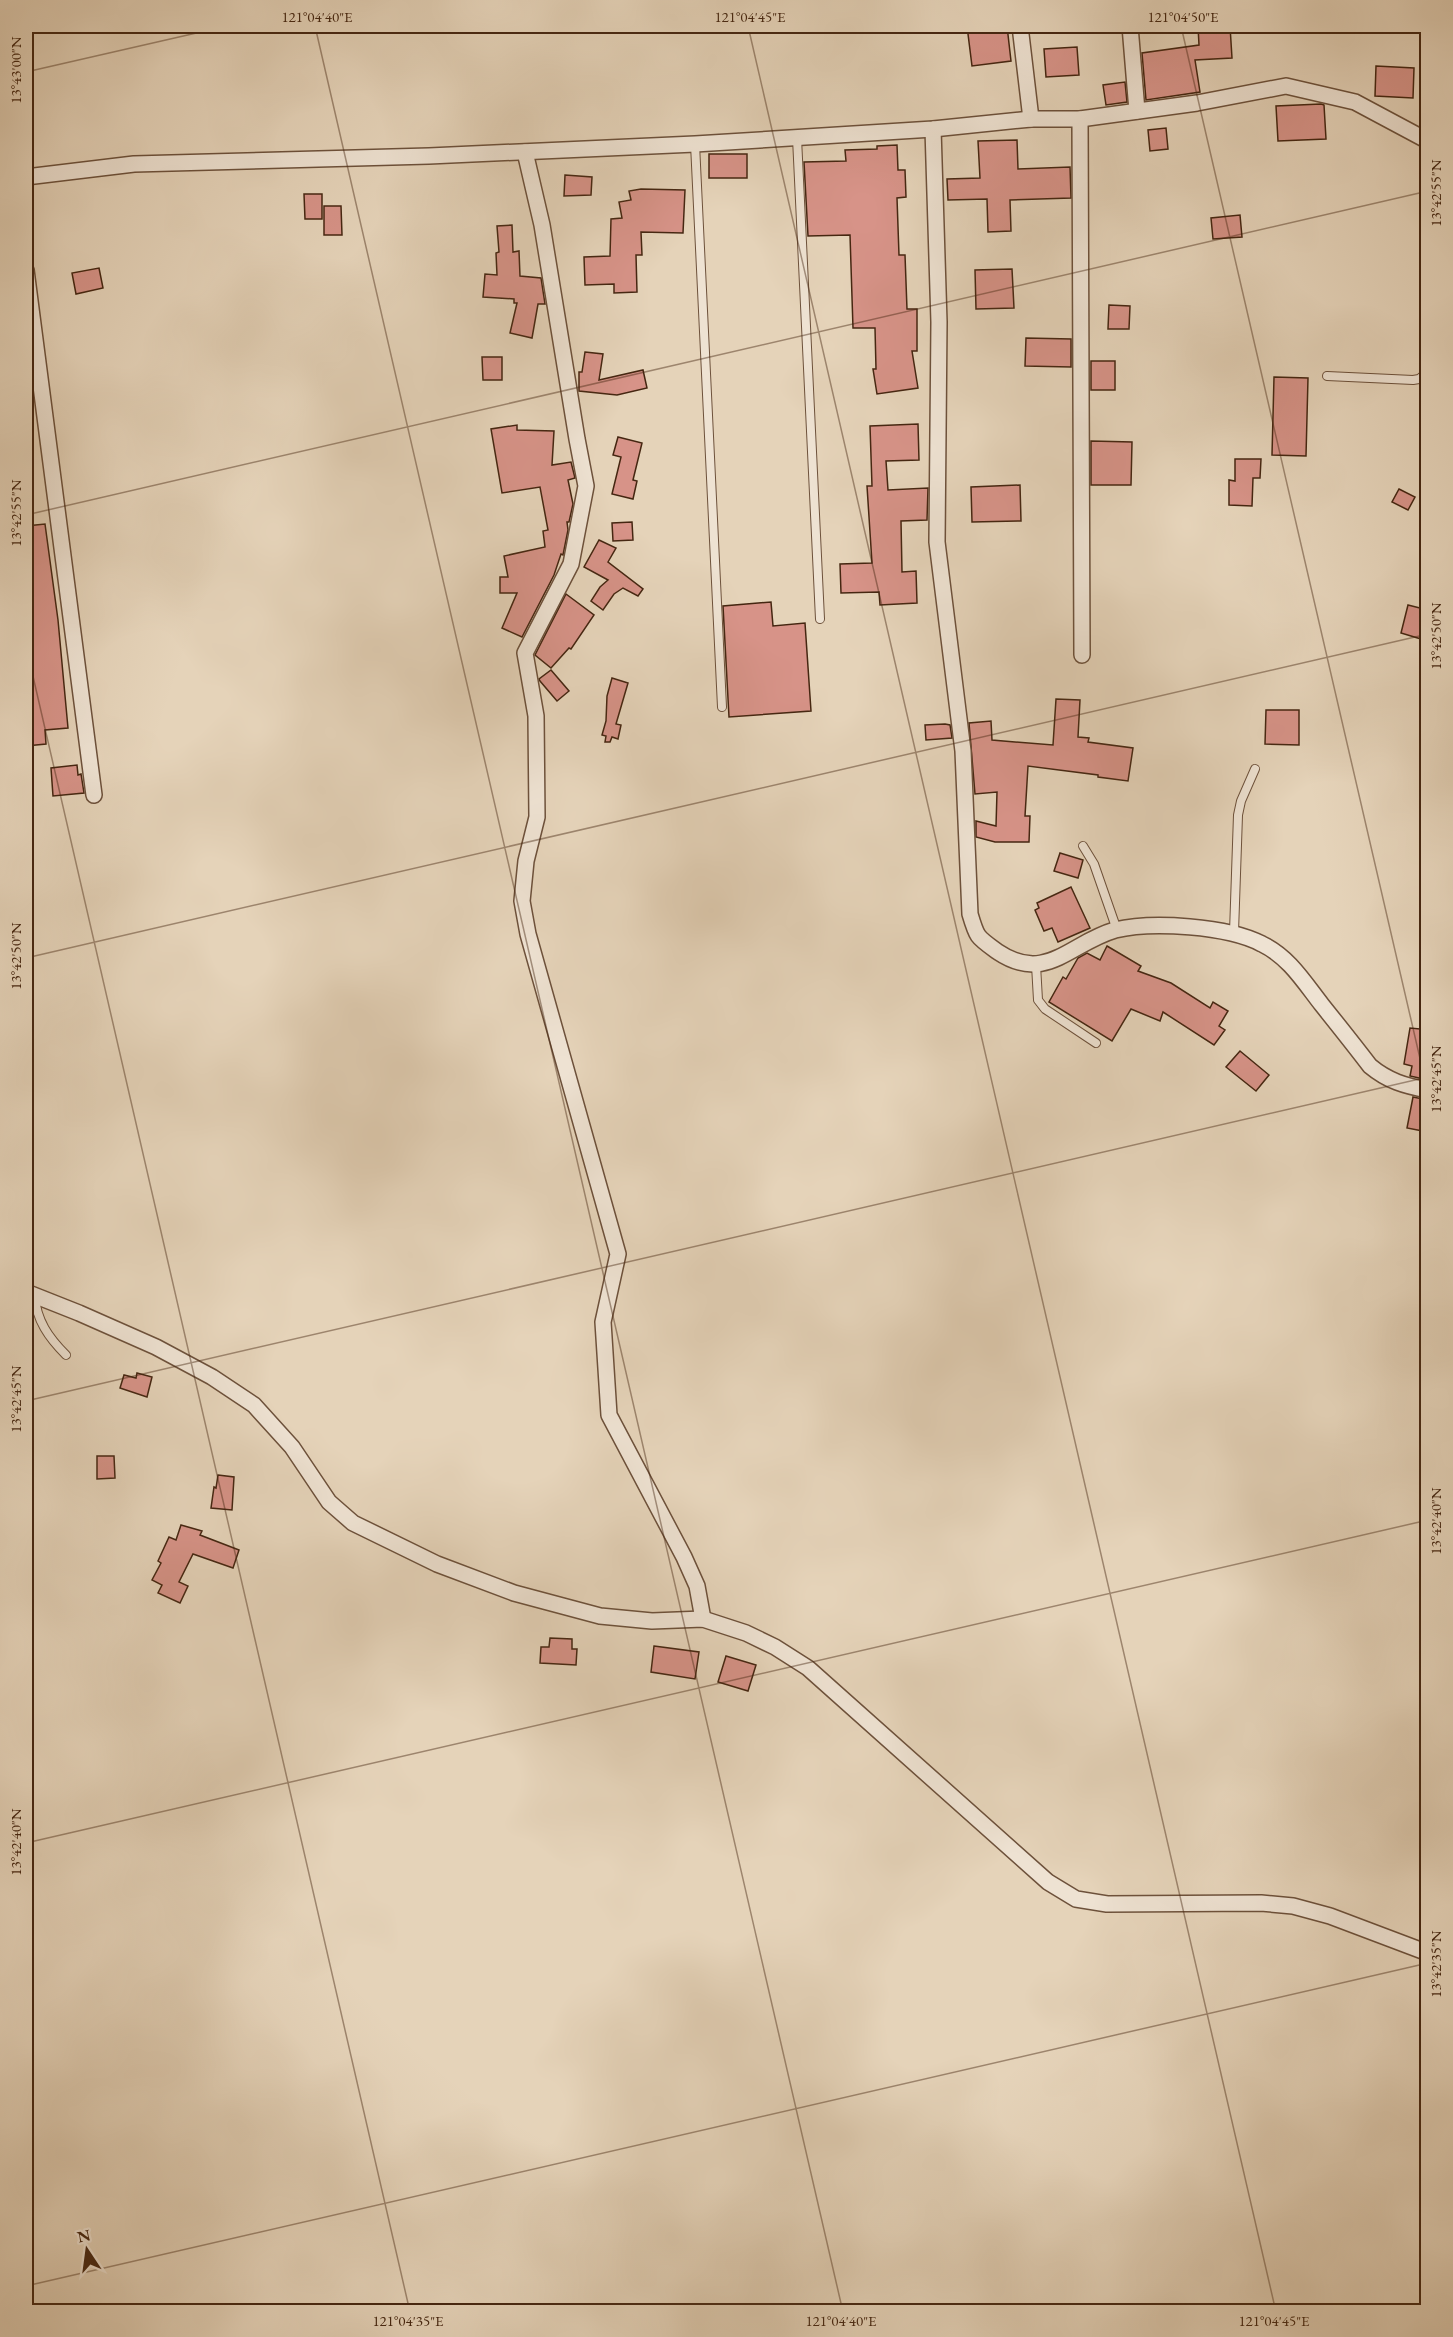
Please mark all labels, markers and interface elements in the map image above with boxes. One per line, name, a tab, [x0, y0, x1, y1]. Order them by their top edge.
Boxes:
text: 121°04'40"E	[281, 7, 353, 26]
text: 121°04'45"E	[714, 7, 786, 26]
text: 121°04'50"E	[1147, 7, 1219, 26]
text: 13°43'00"N	[6, 36, 25, 104]
text: 13°42'55"N	[1426, 159, 1445, 227]
text: 13°42'55"N	[6, 479, 25, 547]
text: 13°42'50"N	[1426, 602, 1445, 670]
text: 13°42'50"N	[6, 922, 25, 990]
text: 13°42'45"N	[1426, 1045, 1445, 1113]
text: 13°42'45"N	[6, 1365, 25, 1433]
text: 13°42'40"N	[1426, 1487, 1445, 1555]
text: 13°42'40"N	[6, 1808, 25, 1876]
text: 13°42'35"N	[1426, 1930, 1445, 1998]
north arrow	[57, 2220, 117, 2280]
text: N	[75, 2224, 92, 2248]
text: 121°04'35"E	[372, 2311, 444, 2330]
text: 121°04'40"E	[805, 2311, 877, 2330]
text: 121°04'45"E	[1238, 2311, 1310, 2330]

